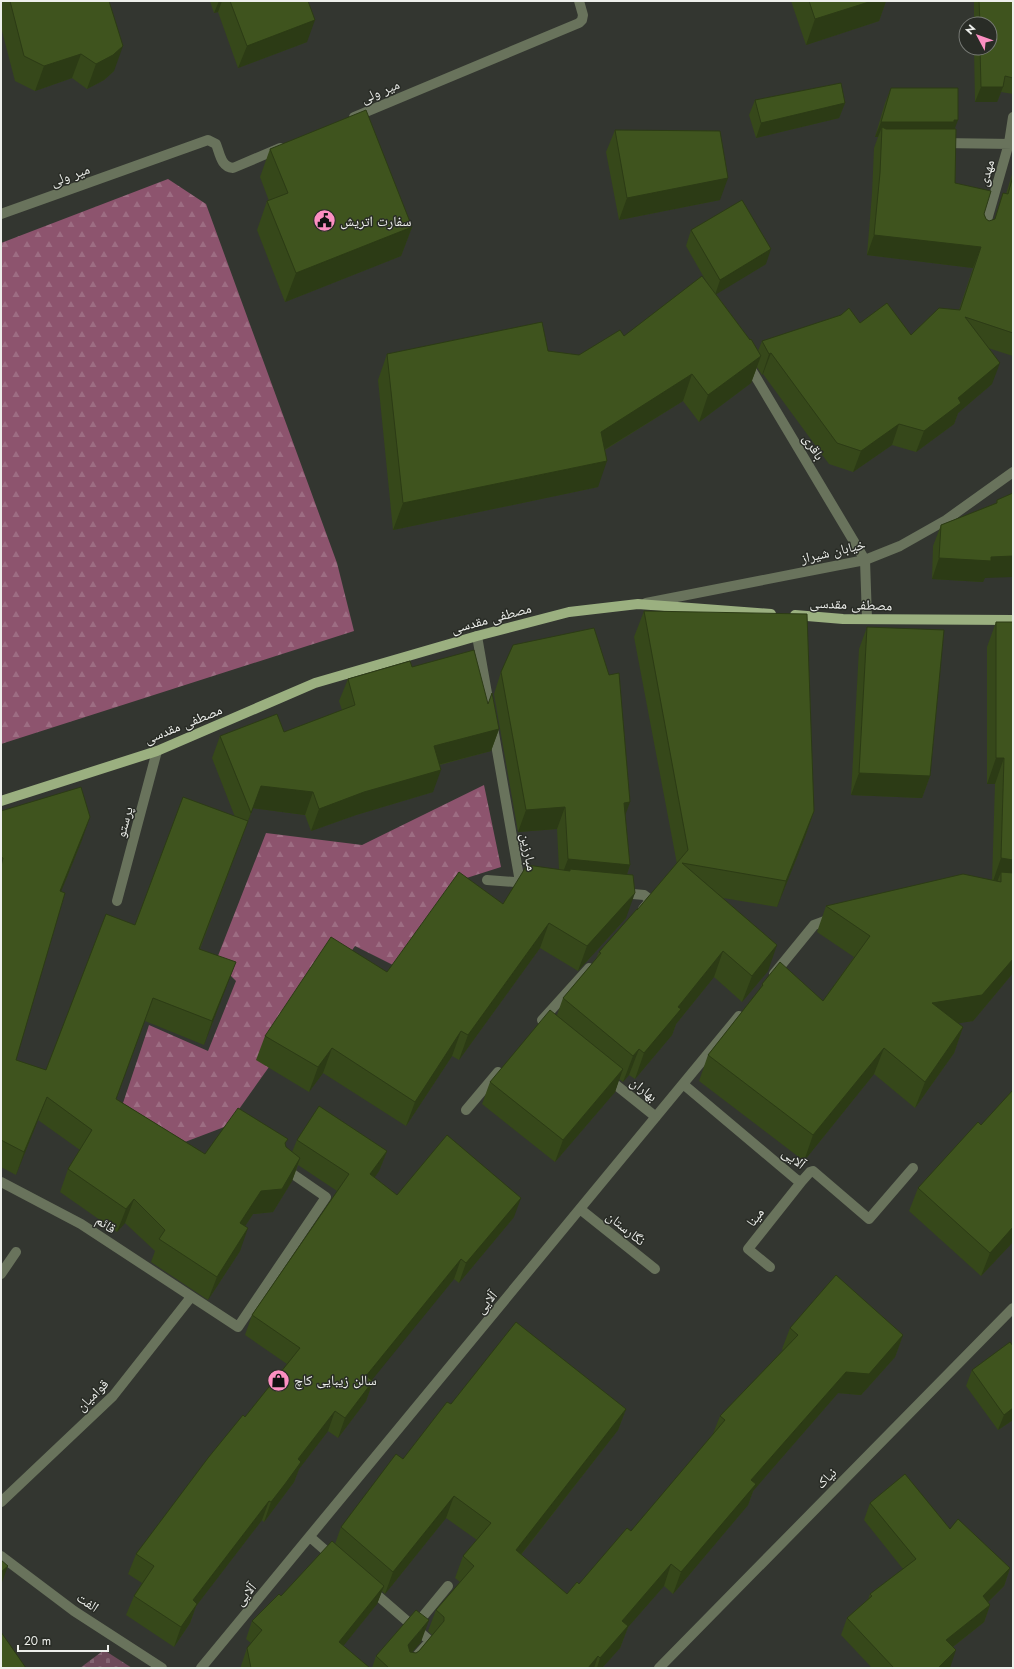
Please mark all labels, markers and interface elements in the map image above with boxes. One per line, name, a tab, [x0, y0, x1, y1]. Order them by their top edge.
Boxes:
north arrow	[958, 16, 998, 56]
text: N	[962, 21, 979, 38]
street label: میر ولی	[357, 74, 403, 108]
street label: مهدی	[973, 157, 999, 189]
street label: میر ولی	[48, 159, 92, 191]
public building icon: سفارت اتریش	[311, 208, 337, 234]
place label: سفارت اتریش	[340, 211, 411, 231]
street label: باقری	[798, 430, 830, 464]
street label: خیابان شیراز	[798, 534, 867, 568]
street label: مصطفی مقدسی	[809, 593, 893, 615]
street label: مصطفی مقدسی	[449, 598, 533, 638]
street label: مصطفی مقدسی	[141, 699, 225, 749]
street label: پرستو	[110, 804, 138, 840]
street label: مبارزین	[516, 832, 542, 872]
street label: بهاران	[626, 1072, 662, 1106]
street label: آلایی	[778, 1142, 810, 1174]
street label: مینا	[741, 1203, 769, 1231]
street label: نگارستان	[602, 1206, 650, 1250]
street label: قائم	[92, 1210, 120, 1238]
street label: آلایی	[470, 1286, 502, 1318]
shop icon: سالن زیبایی کاچ	[265, 1367, 291, 1393]
place label: سالن زیبایی کاچ	[294, 1370, 377, 1390]
street label: قوامیان	[71, 1374, 113, 1416]
street label: نیاک	[811, 1463, 841, 1493]
street label: آلایی	[229, 1578, 261, 1610]
street label: الفت	[73, 1587, 103, 1617]
scale bar	[18, 1627, 108, 1653]
text: 20 m	[24, 1632, 51, 1650]

